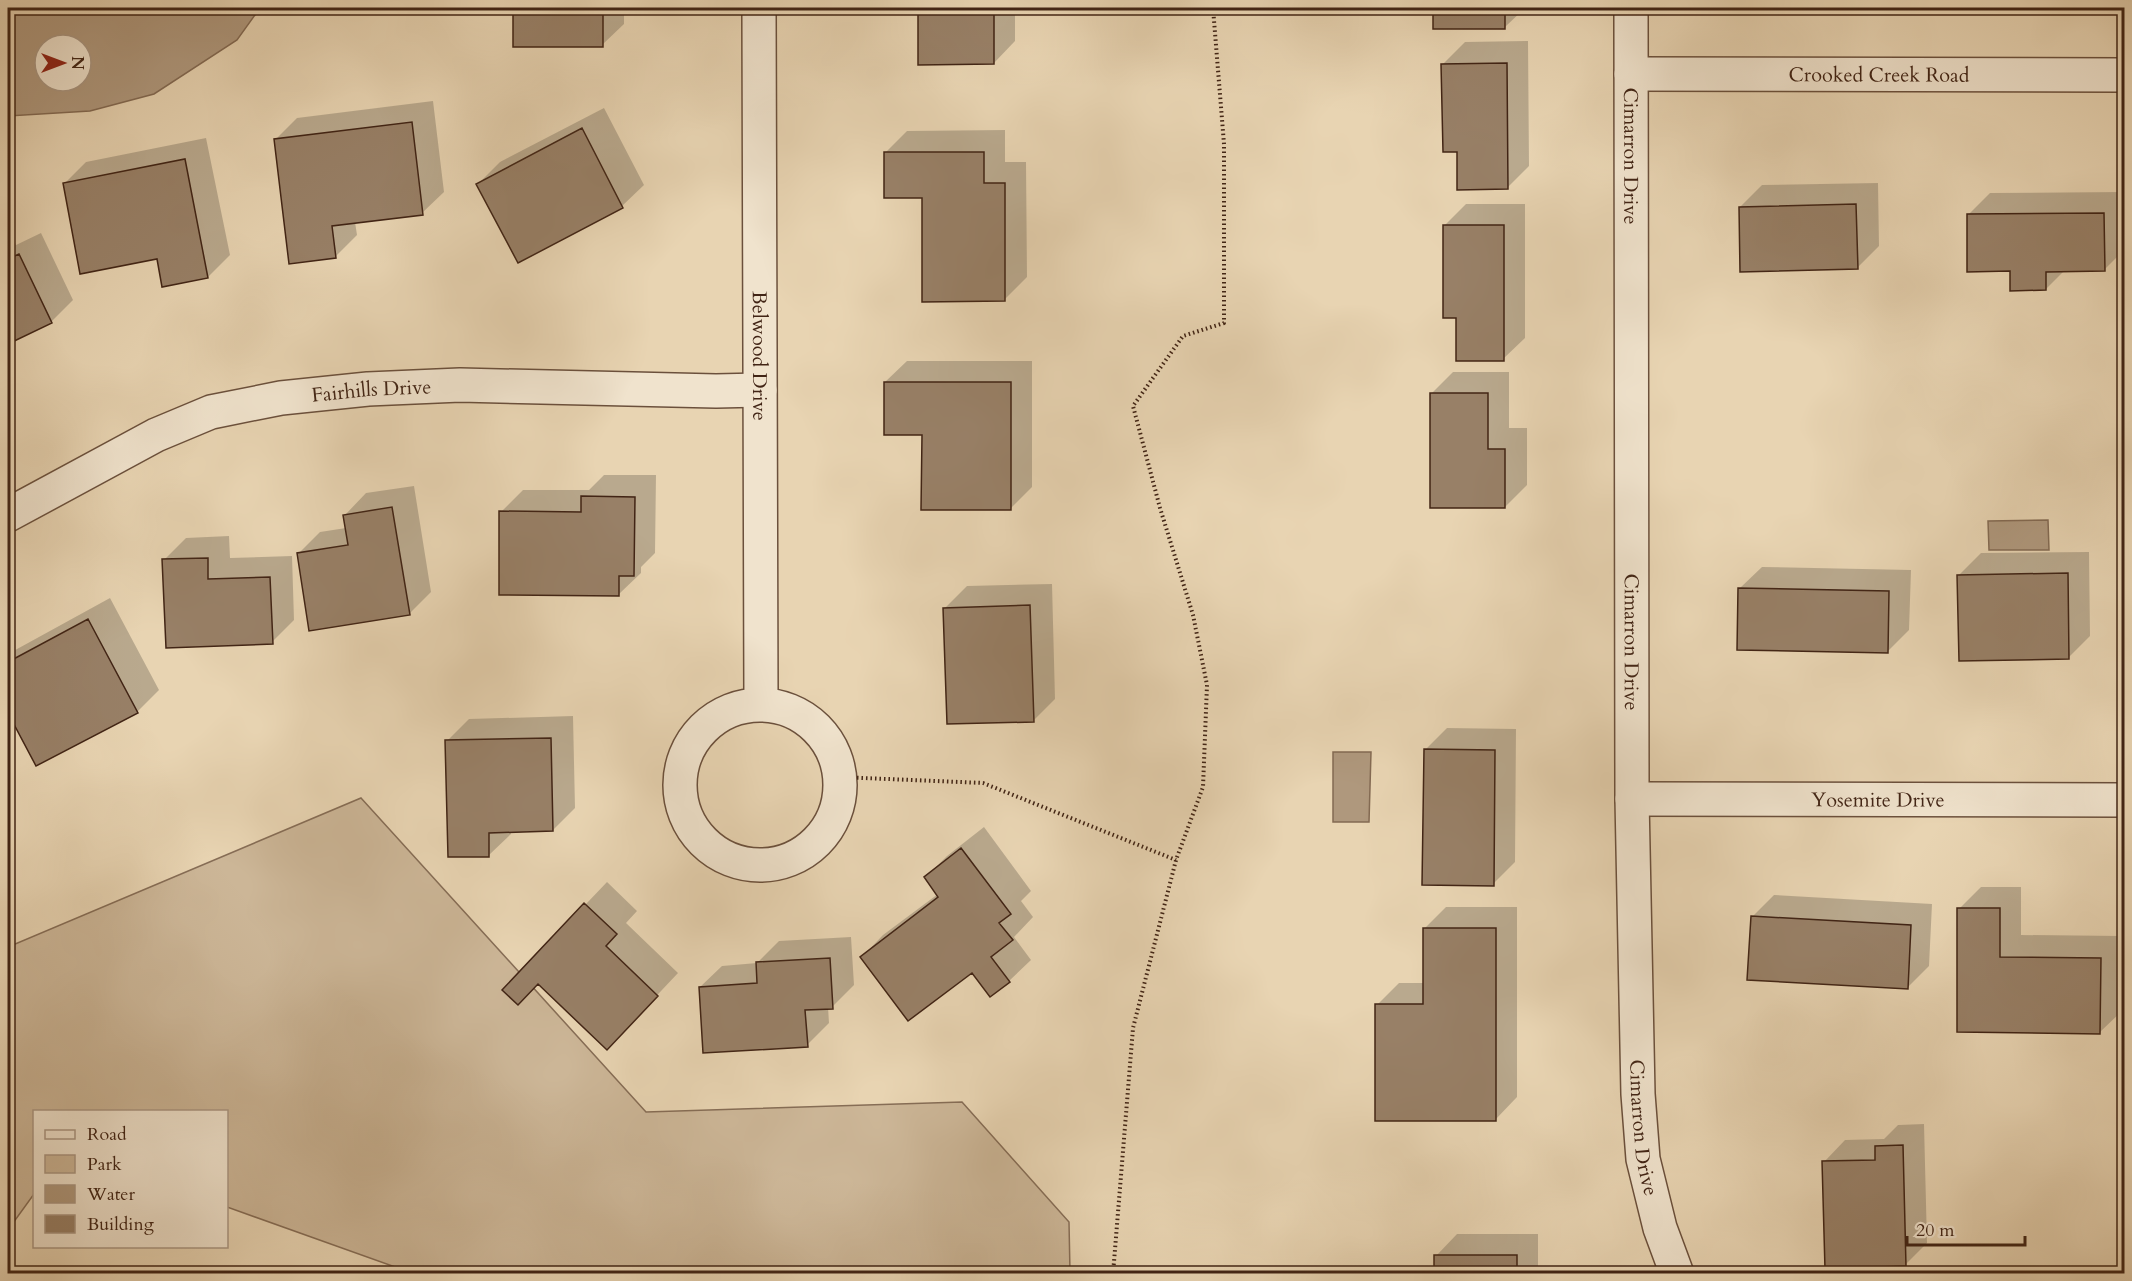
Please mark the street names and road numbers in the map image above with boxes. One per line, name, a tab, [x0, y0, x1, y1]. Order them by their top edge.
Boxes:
street label: Crooked Creek Road	[1789, 61, 1970, 89]
street label: Cimarron Drive	[1617, 87, 1644, 225]
street label: Belwood Drive	[746, 291, 773, 421]
street label: Fairhills Drive	[310, 373, 432, 409]
street label: Cimarron Drive	[1618, 573, 1645, 711]
street label: Yosemite Drive	[1811, 786, 1945, 814]
street label: Cimarron Drive	[1623, 1059, 1665, 1199]

